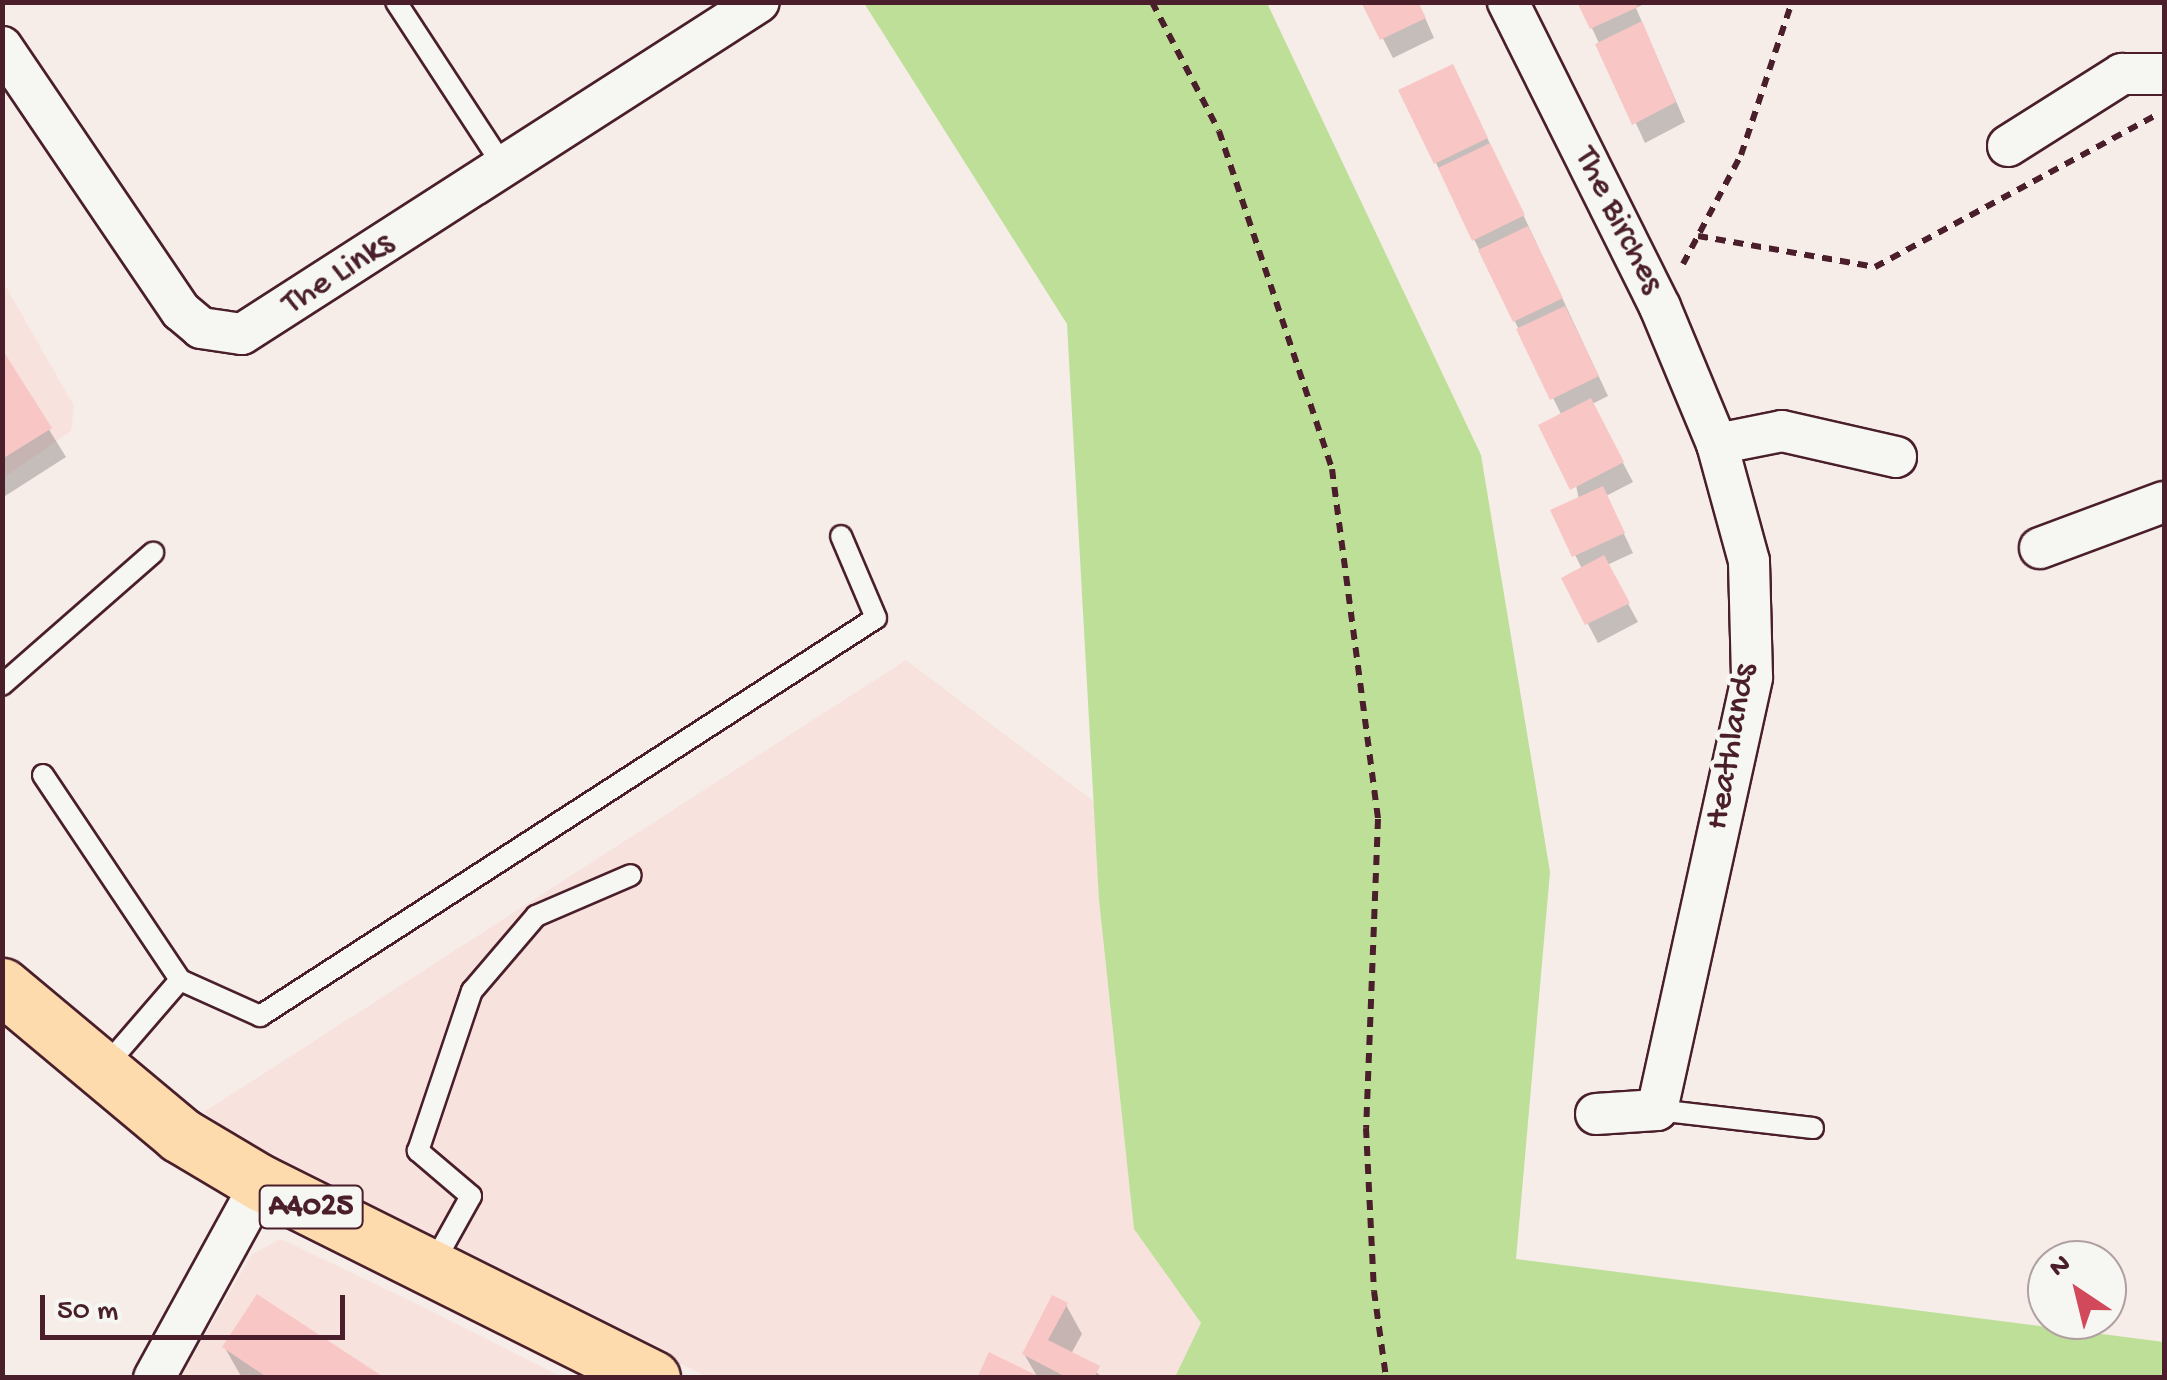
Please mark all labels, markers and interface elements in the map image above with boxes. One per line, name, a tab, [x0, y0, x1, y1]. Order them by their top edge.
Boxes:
street label: The Birches	[1562, 141, 1672, 301]
street label: The Links	[276, 224, 402, 326]
street label: Heathlands	[1698, 661, 1768, 833]
road number: A4025	[258, 1180, 364, 1234]
north arrow	[2027, 1240, 2127, 1340]
text: N	[2044, 1248, 2078, 1285]
scale bar	[45, 1275, 350, 1337]
text: 50 m	[57, 1295, 118, 1330]

